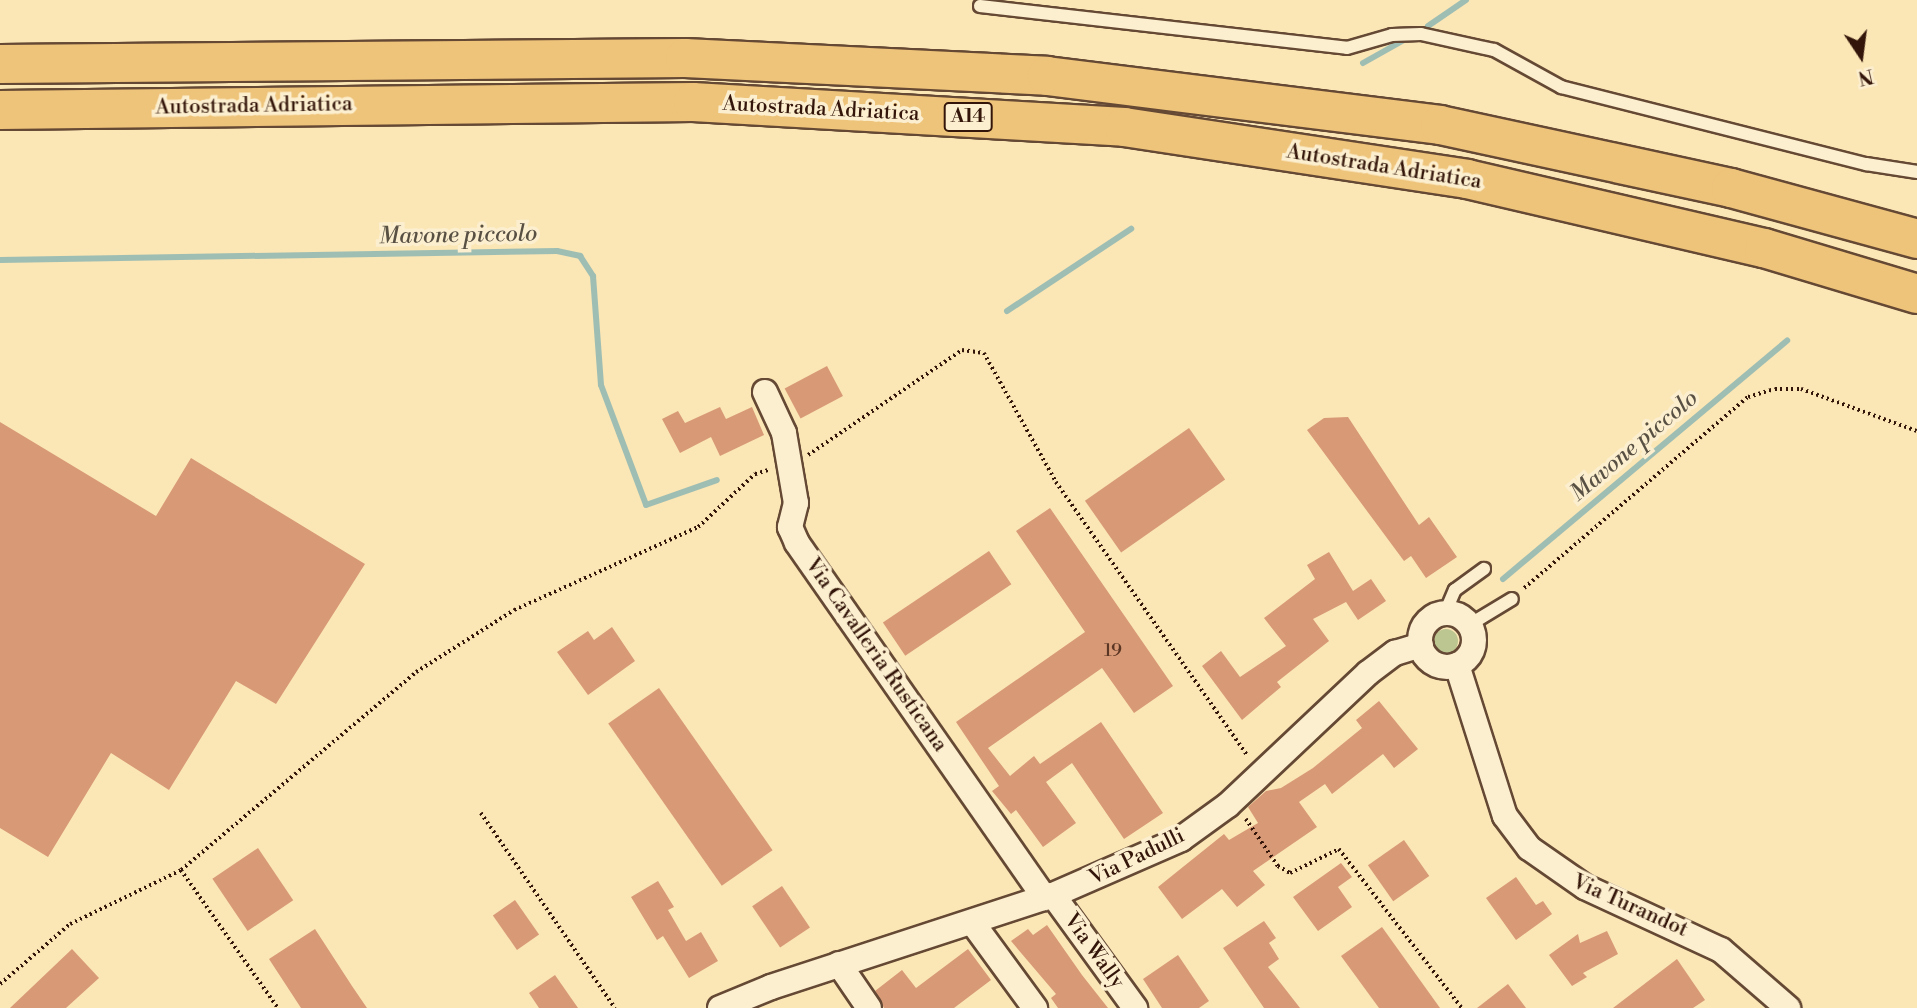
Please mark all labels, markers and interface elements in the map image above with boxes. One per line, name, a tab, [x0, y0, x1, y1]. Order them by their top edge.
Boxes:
north arrow	[1826, 21, 1896, 91]
text: N	[1856, 63, 1876, 90]
street label: Autostrada Adriatica	[722, 91, 920, 127]
street label: Autostrada Adriatica	[155, 92, 353, 120]
road number: A14	[944, 102, 992, 132]
street label: Autostrada Adriatica	[1285, 139, 1483, 195]
water label: Mavone piccolo	[379, 220, 537, 250]
water label: Mavone piccolo	[1564, 385, 1704, 507]
street label: Via Cavalleria Rusticana	[800, 553, 952, 757]
house number: 19	[1104, 640, 1122, 662]
street label: Via Padulli	[1085, 823, 1189, 891]
street label: Via Turandot	[1568, 869, 1692, 943]
street label: Via Wally	[1058, 909, 1130, 993]

